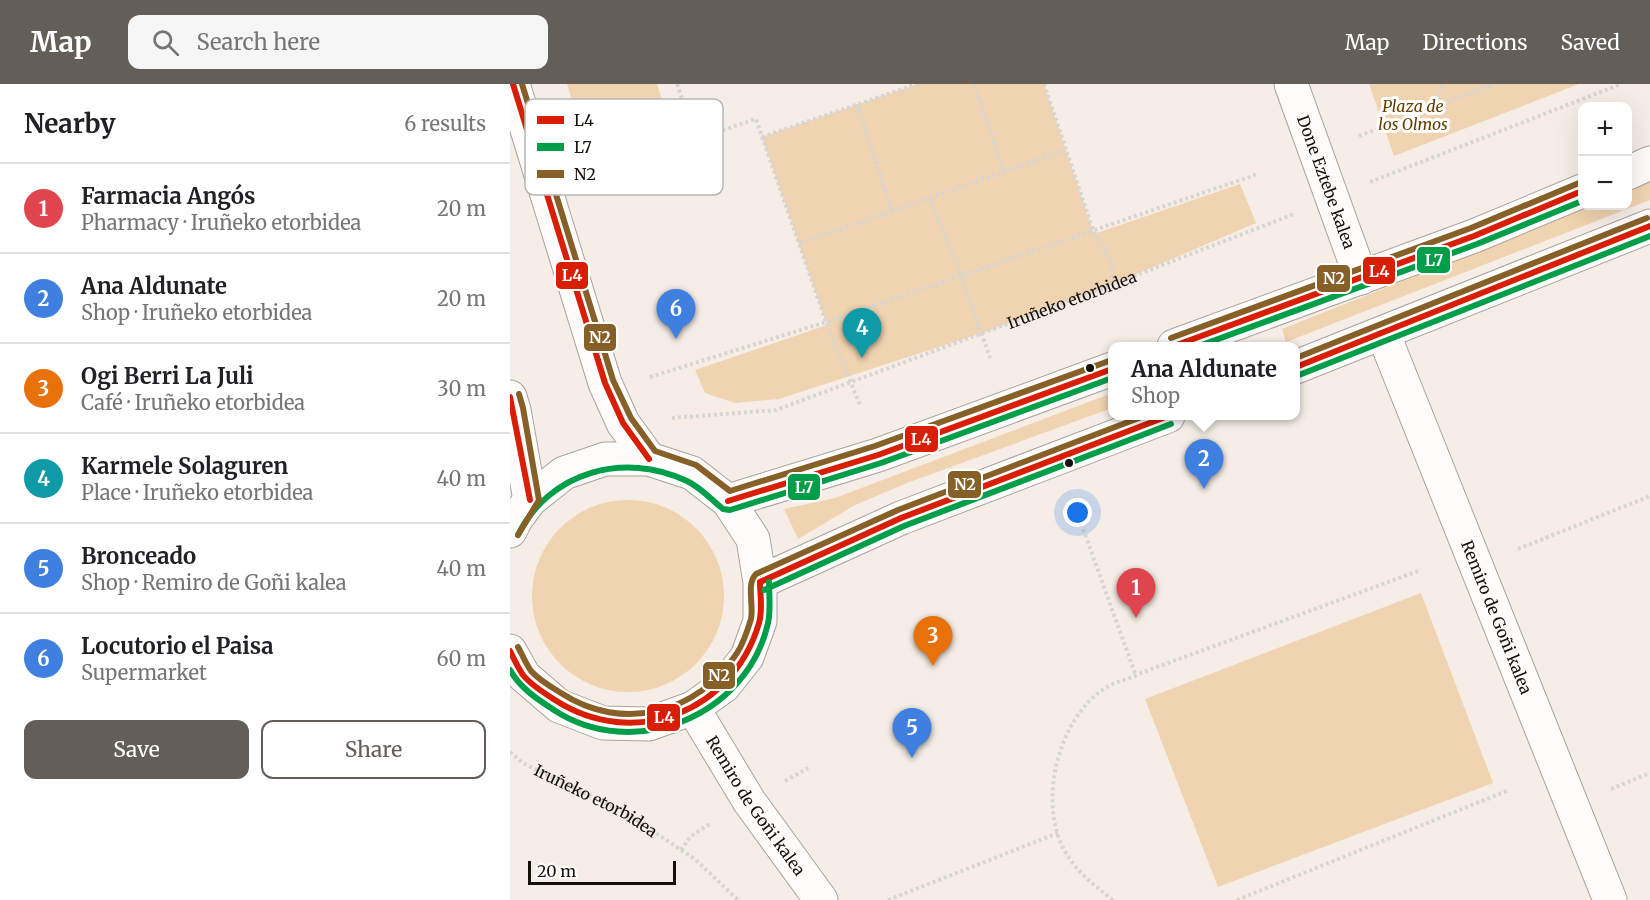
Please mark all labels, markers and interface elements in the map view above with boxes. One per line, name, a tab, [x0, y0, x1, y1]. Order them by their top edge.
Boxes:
search box	[128, 15, 548, 69]
text: Map	[30, 24, 92, 60]
icon: search	[149, 26, 182, 59]
text: Search here	[197, 28, 320, 56]
text: Map	[1345, 29, 1389, 56]
text: Directions	[1422, 29, 1527, 56]
text: Saved	[1560, 29, 1620, 56]
park label: Plaza de los Olmos	[1378, 96, 1448, 134]
legend	[525, 99, 723, 195]
map controls	[1578, 102, 1632, 210]
button: +	[1578, 102, 1632, 156]
text: Nearby	[24, 107, 116, 140]
text: L4	[574, 110, 594, 130]
text: 6 results	[404, 111, 486, 136]
street label: Done Eztebe kalea	[1293, 112, 1360, 252]
text: L7	[574, 137, 592, 157]
button: −	[1578, 156, 1632, 210]
text: N2	[574, 164, 596, 184]
text: Farmacia Angós	[81, 182, 255, 210]
text: 1	[39, 196, 48, 221]
text: 20 m	[437, 196, 486, 221]
text: Pharmacy · Iruñeko etorbidea	[81, 210, 361, 235]
line badge: L7	[1416, 246, 1451, 274]
text: L7	[1425, 250, 1444, 270]
line badge: L4	[1362, 256, 1396, 285]
line badge: L4	[555, 261, 589, 290]
text: L4	[1369, 261, 1389, 281]
line badge: N2	[1316, 264, 1351, 293]
text: L4	[562, 265, 582, 285]
street label: Iruñeko etorbidea	[1004, 266, 1140, 333]
text: N2	[1323, 268, 1345, 288]
text: Ana Aldunate	[81, 272, 227, 300]
text: 2	[38, 286, 49, 311]
text: 20 m	[437, 286, 486, 311]
pin: 6	[656, 290, 696, 339]
text: Shop · Iruñeko etorbidea	[81, 300, 312, 325]
pin: 4	[842, 308, 882, 358]
line badge: N2	[583, 323, 617, 352]
text: N2	[589, 327, 611, 347]
popup	[1108, 342, 1300, 420]
text: Ana Aldunate	[1131, 355, 1277, 383]
text: Ogi Berri La Juli	[81, 362, 254, 390]
unlabelled marker	[1084, 362, 1096, 374]
text: 3	[38, 376, 49, 401]
text: 30 m	[437, 376, 486, 401]
text: Shop	[1131, 383, 1180, 408]
text: Café · Iruñeko etorbidea	[81, 390, 305, 415]
line badge: L4	[904, 425, 939, 453]
text: L4	[911, 429, 931, 449]
pin: 2	[1184, 440, 1224, 489]
text: Karmele Solaguren	[81, 452, 288, 480]
unlabelled marker	[1063, 457, 1075, 469]
text: 4	[37, 466, 50, 491]
text: 40 m	[436, 466, 486, 491]
line badge: N2	[947, 470, 982, 499]
line badge: L7	[787, 473, 821, 501]
text: N2	[954, 474, 976, 494]
text: L7	[795, 477, 814, 497]
text: Place · Iruñeko etorbidea	[81, 480, 313, 505]
your location	[1063, 498, 1092, 527]
street label: Remiro de Goñi kalea	[1457, 537, 1537, 697]
text: Bronceado	[81, 542, 196, 570]
text: 5	[38, 556, 49, 581]
text: 40 m	[436, 556, 486, 581]
pin: 1	[1116, 568, 1156, 618]
text: Shop · Remiro de Goñi kalea	[81, 570, 346, 595]
pin: 3	[914, 616, 952, 666]
text: Locutorio el Paisa	[81, 632, 274, 660]
text: 6	[37, 646, 50, 671]
text: 60 m	[436, 646, 486, 671]
text: Supermarket	[81, 660, 207, 685]
line badge: N2	[702, 661, 736, 690]
text: N2	[708, 665, 730, 685]
line badge: L4	[646, 703, 681, 732]
text: L4	[654, 707, 674, 727]
pin: 5	[892, 708, 932, 758]
button: Save	[24, 720, 249, 779]
button: Share	[261, 720, 486, 779]
street label: Remiro de Goñi kalea	[702, 732, 810, 880]
street label: Iruñeko etorbidea	[531, 760, 662, 841]
scale bar	[528, 858, 676, 886]
text: 20 m	[537, 861, 576, 881]

